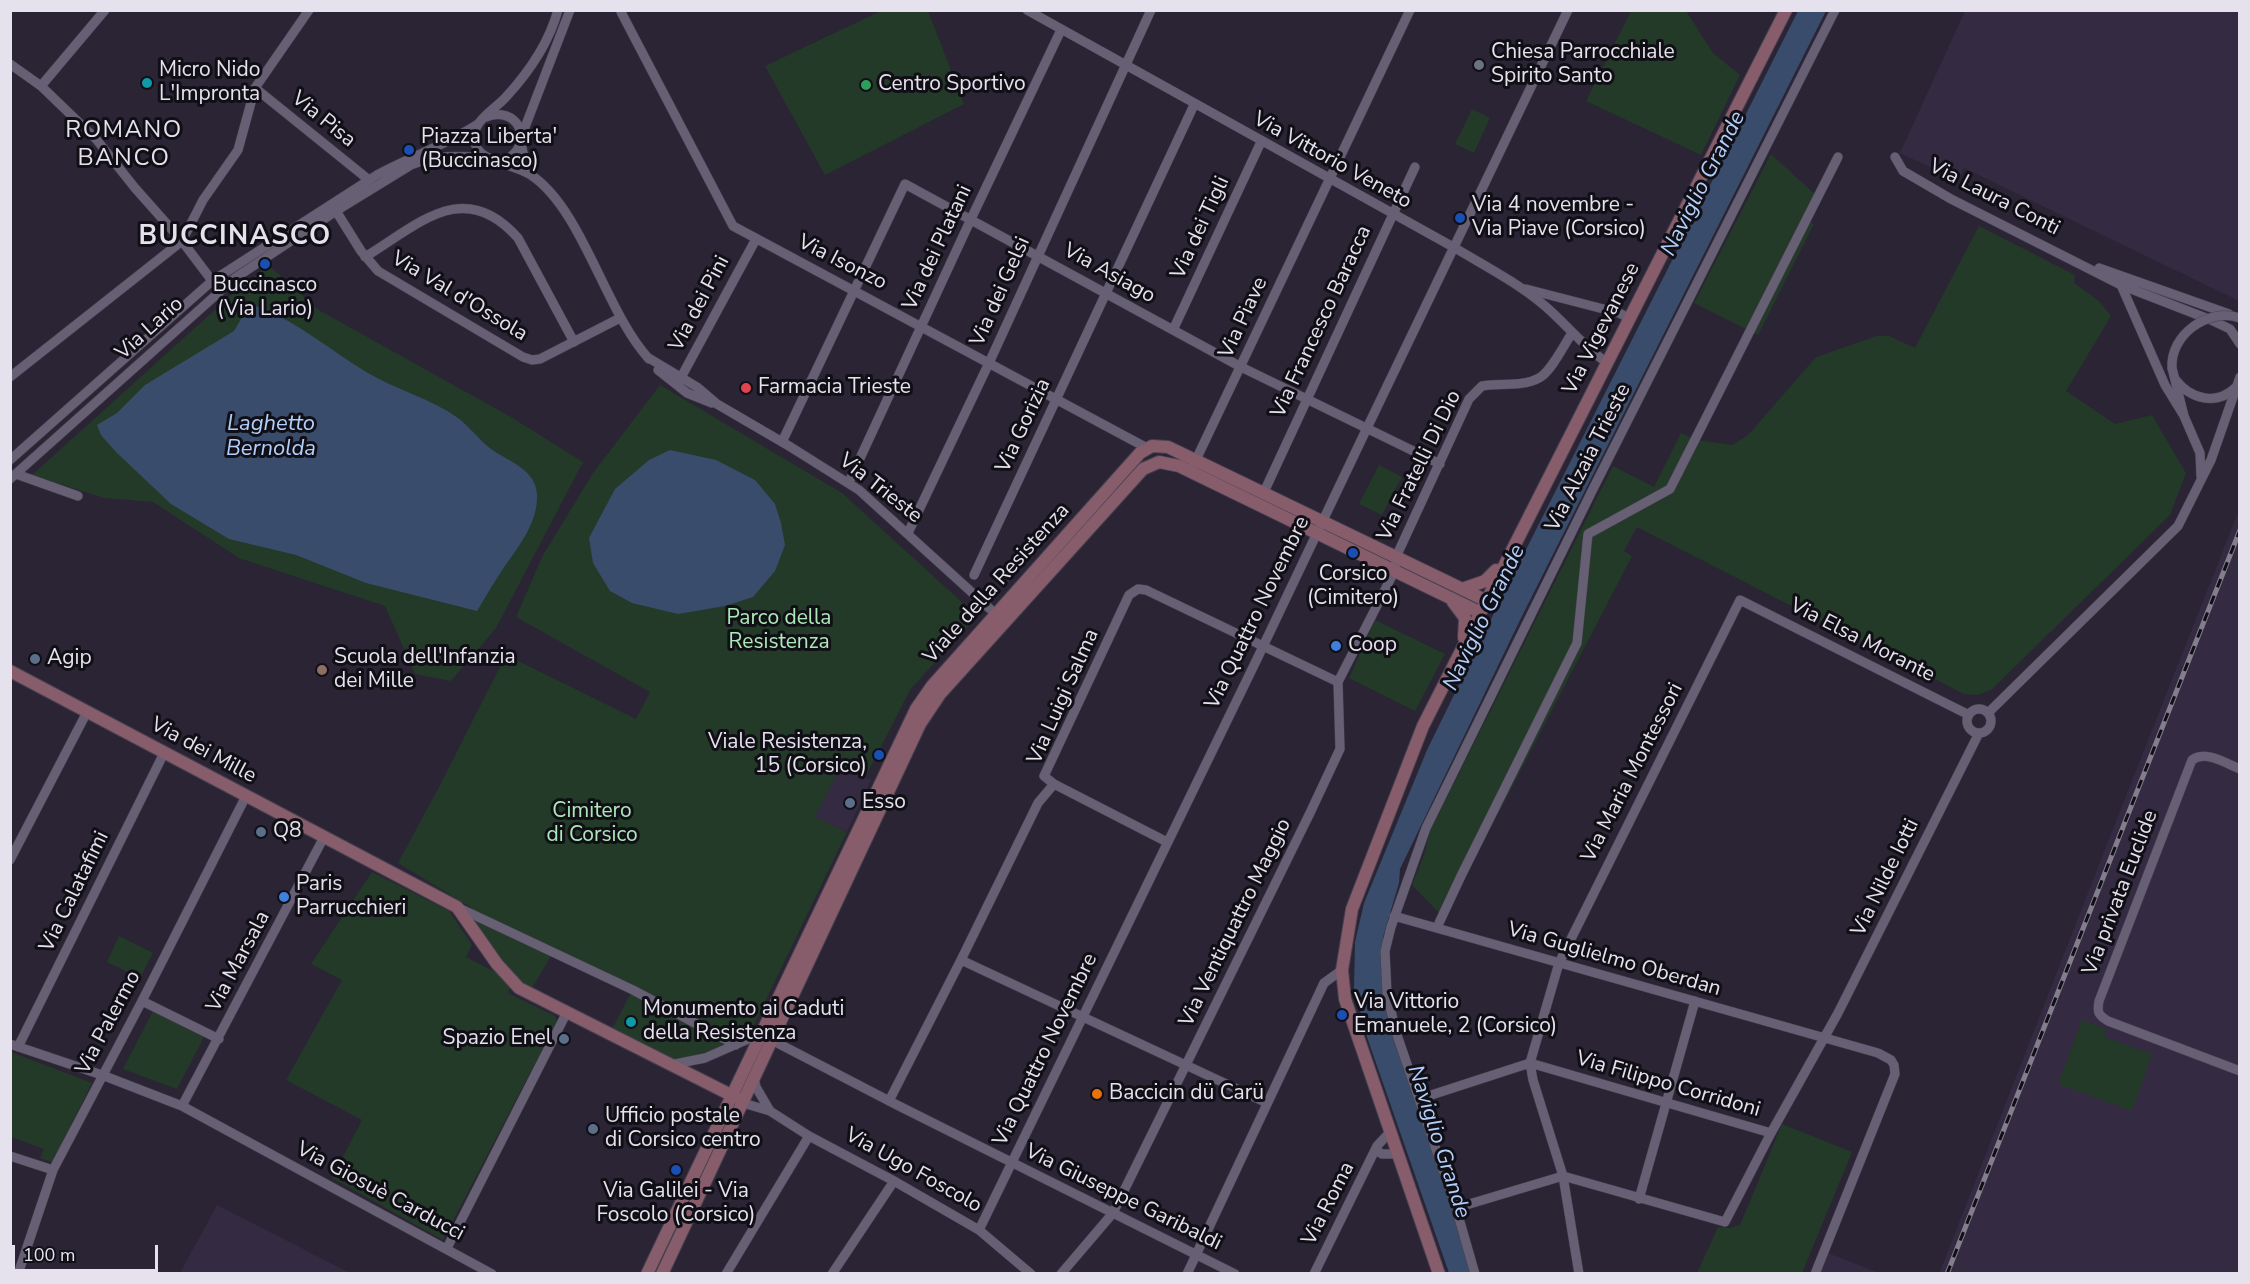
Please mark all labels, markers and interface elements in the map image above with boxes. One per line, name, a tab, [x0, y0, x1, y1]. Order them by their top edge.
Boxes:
place label: Chiesa Parrocchiale Spirito Santo	[1491, 40, 1675, 90]
place label: Micro Nido L'Impronta	[159, 58, 260, 108]
marker: Chiesa Parrocchiale Spirito Santo	[1472, 58, 1486, 72]
place label: Centro Sportivo	[878, 72, 1026, 98]
marker: Micro Nido L'Impronta	[140, 76, 154, 90]
marker: Centro Sportivo	[859, 78, 873, 92]
street label: Via Pisa	[286, 87, 360, 153]
street label: Via Vittorio Veneto	[1248, 107, 1416, 215]
water label: Naviglio Grande	[1656, 107, 1752, 261]
district label: ROMANO BANCO	[65, 117, 183, 173]
place label: Piazza Liberta' (Buccinasco)	[421, 125, 557, 175]
marker: Piazza Liberta' (Buccinasco)	[402, 143, 416, 157]
street label: Via Laura Conti	[1924, 154, 2064, 242]
street label: Via dei Tigli	[1166, 173, 1236, 283]
street label: Via dei Platani	[898, 181, 978, 315]
place label: Via 4 novembre - Via Piave (Corsico)	[1472, 193, 1646, 243]
marker: Via 4 novembre - Via Piave (Corsico)	[1453, 211, 1467, 225]
district label: BUCCINASCO	[138, 221, 332, 253]
street label: Via Francesco Baracca	[1266, 222, 1378, 422]
street label: Via Isonzo	[793, 230, 891, 296]
street label: Via dei Gelsi	[966, 233, 1036, 351]
street label: Via Asiago	[1059, 238, 1159, 310]
street label: Via Val d'Ossola	[386, 247, 532, 347]
street label: Via dei Pini	[664, 252, 736, 356]
marker: Buccinasco (Via Lario)	[258, 257, 272, 271]
street label: Via Vigevanese	[1558, 259, 1646, 399]
place label: Buccinasco (Via Lario)	[213, 273, 317, 323]
street label: Via Piave	[1214, 273, 1274, 363]
street label: Via Lario	[111, 292, 189, 366]
place label: Farmacia Trieste	[758, 375, 911, 401]
street label: Via Gorizia	[991, 375, 1057, 477]
street label: Via Alzaia Trieste	[1541, 380, 1637, 536]
marker: Farmacia Trieste	[739, 381, 753, 395]
street label: Via Fratelli Di Dio	[1373, 386, 1467, 546]
water label: Laghetto Bernolda	[226, 412, 316, 464]
street label: Via Trieste	[833, 449, 927, 529]
street label: Viale della Resistenza	[919, 499, 1075, 669]
street label: Via Quattro Novembre	[1200, 512, 1316, 714]
water label: Naviglio Grande	[1438, 541, 1532, 695]
marker: Corsico (Cimitero)	[1346, 546, 1360, 560]
place label: Corsico (Cimitero)	[1307, 562, 1399, 612]
street label: Via Elsa Morante	[1785, 594, 1939, 688]
park label: Parco della Resistenza	[727, 606, 831, 656]
street label: Via Luigi Salma	[1023, 625, 1105, 769]
place label: Coop	[1348, 633, 1397, 659]
marker: Coop	[1329, 639, 1343, 653]
place label: Scuola dell'Infanzia dei Mille	[334, 645, 516, 695]
place label: Agip	[47, 646, 92, 672]
marker: Agip	[28, 652, 42, 666]
marker: Scuola dell'Infanzia dei Mille	[315, 663, 329, 677]
street label: Via Maria Montessori	[1577, 679, 1689, 867]
street label: Via dei Mille	[146, 713, 260, 789]
place label: Viale Resistenza, 15 (Corsico)	[708, 730, 867, 780]
marker: Viale Resistenza, 15 (Corsico)	[872, 748, 886, 762]
place label: Esso	[862, 790, 906, 816]
marker: Esso	[843, 796, 857, 810]
park label: Cimitero di Corsico	[546, 799, 638, 849]
street label: Via privata Euclide	[2078, 807, 2164, 979]
street label: Via Ventiquattro Maggio	[1175, 815, 1297, 1031]
street label: Via Nilde Iotti	[1847, 815, 1925, 941]
place label: Q8	[273, 819, 302, 845]
marker: Q8	[254, 825, 268, 839]
street label: Via Calatafimi	[35, 828, 115, 956]
place label: Paris Parrucchieri	[296, 872, 406, 922]
marker: Paris Parrucchieri	[277, 890, 291, 904]
street label: Via Marsala	[202, 907, 276, 1017]
street label: Via Guglielmo Oberdan	[1504, 917, 1724, 1003]
street label: Via Quattro Novembre	[988, 949, 1104, 1151]
street label: Via Palermo	[71, 967, 147, 1079]
place label: Via Vittorio Emanuele, 2 (Corsico)	[1354, 990, 1557, 1040]
place label: Monumento ai Caduti della Resistenza	[643, 997, 844, 1047]
marker: Via Vittorio Emanuele, 2 (Corsico)	[1335, 1008, 1349, 1022]
marker: Monumento ai Caduti della Resistenza	[624, 1015, 638, 1029]
place label: Spazio Enel	[442, 1026, 552, 1052]
marker: Spazio Enel	[557, 1032, 571, 1046]
street label: Via Filippo Corridoni	[1573, 1047, 1763, 1123]
water label: Naviglio Grande	[1401, 1062, 1475, 1222]
place label: Baccicin dü Carü	[1109, 1081, 1264, 1107]
marker: Baccicin dü Carü	[1090, 1087, 1104, 1101]
place label: Ufficio postale di Corsico centro	[605, 1104, 761, 1154]
marker: Ufficio postale di Corsico centro	[586, 1122, 600, 1136]
street label: Via Ugo Foscolo	[840, 1123, 986, 1219]
street label: Via Giosuè Carducci	[292, 1137, 468, 1247]
street label: Via Giuseppe Garibaldi	[1021, 1139, 1225, 1257]
street label: Via Roma	[1297, 1158, 1361, 1250]
marker: Via Galilei - Via Foscolo (Corsico)	[669, 1163, 683, 1177]
place label: Via Galilei - Via Foscolo (Corsico)	[597, 1179, 755, 1229]
scale bar	[15, 1233, 160, 1271]
text: 100 m	[23, 1243, 75, 1267]

